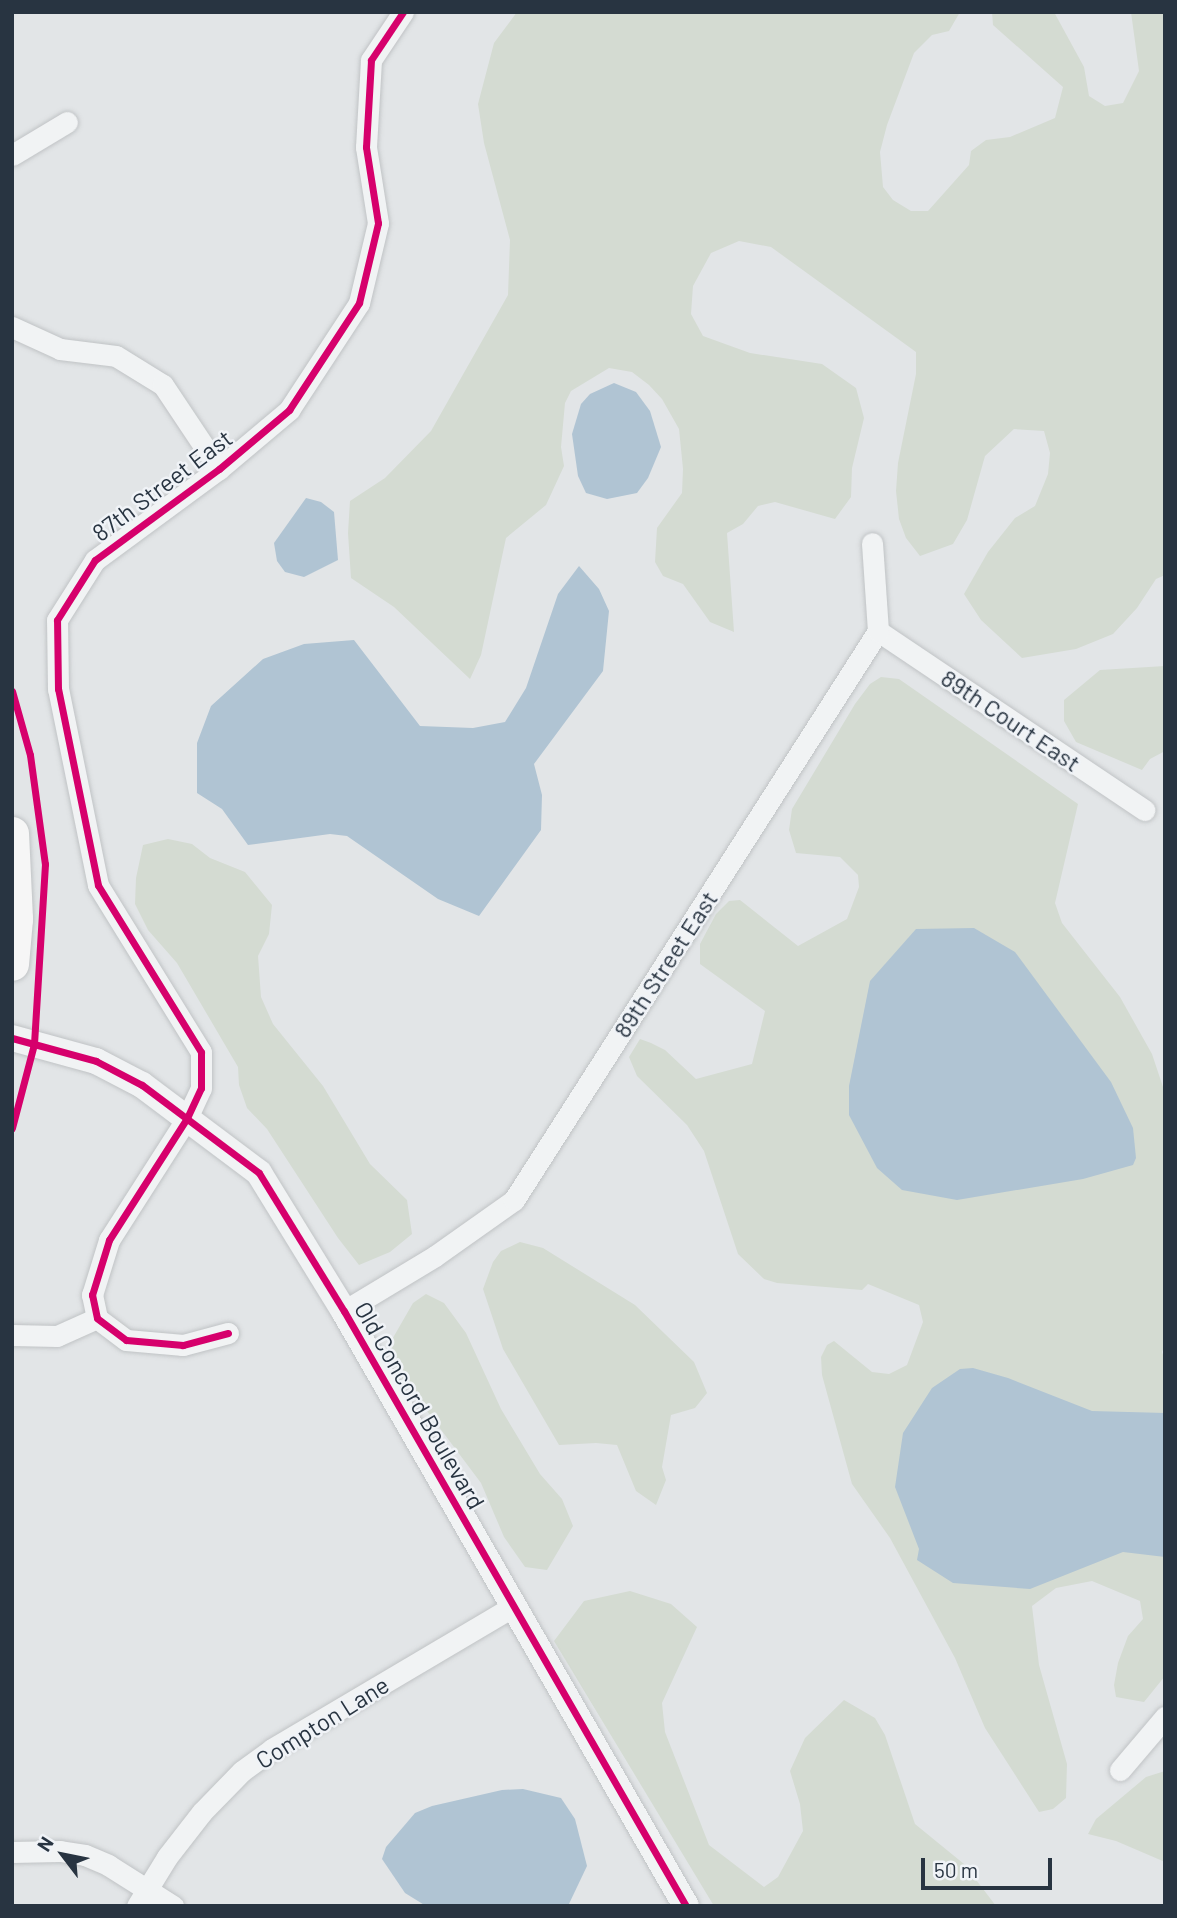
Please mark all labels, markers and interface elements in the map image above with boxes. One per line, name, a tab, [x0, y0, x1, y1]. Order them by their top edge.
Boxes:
street label: 87th Street East	[86, 423, 238, 547]
street label: 89th Court East	[936, 663, 1086, 777]
street label: 89th Street East	[607, 885, 723, 1043]
street label: Old Concord Boulevard	[349, 1296, 491, 1514]
street label: Compton Lane	[250, 1670, 394, 1774]
north arrow	[28, 1820, 98, 1890]
text: N	[32, 1832, 58, 1855]
scale bar	[925, 1844, 1056, 1888]
text: 50 m	[934, 1857, 978, 1882]

